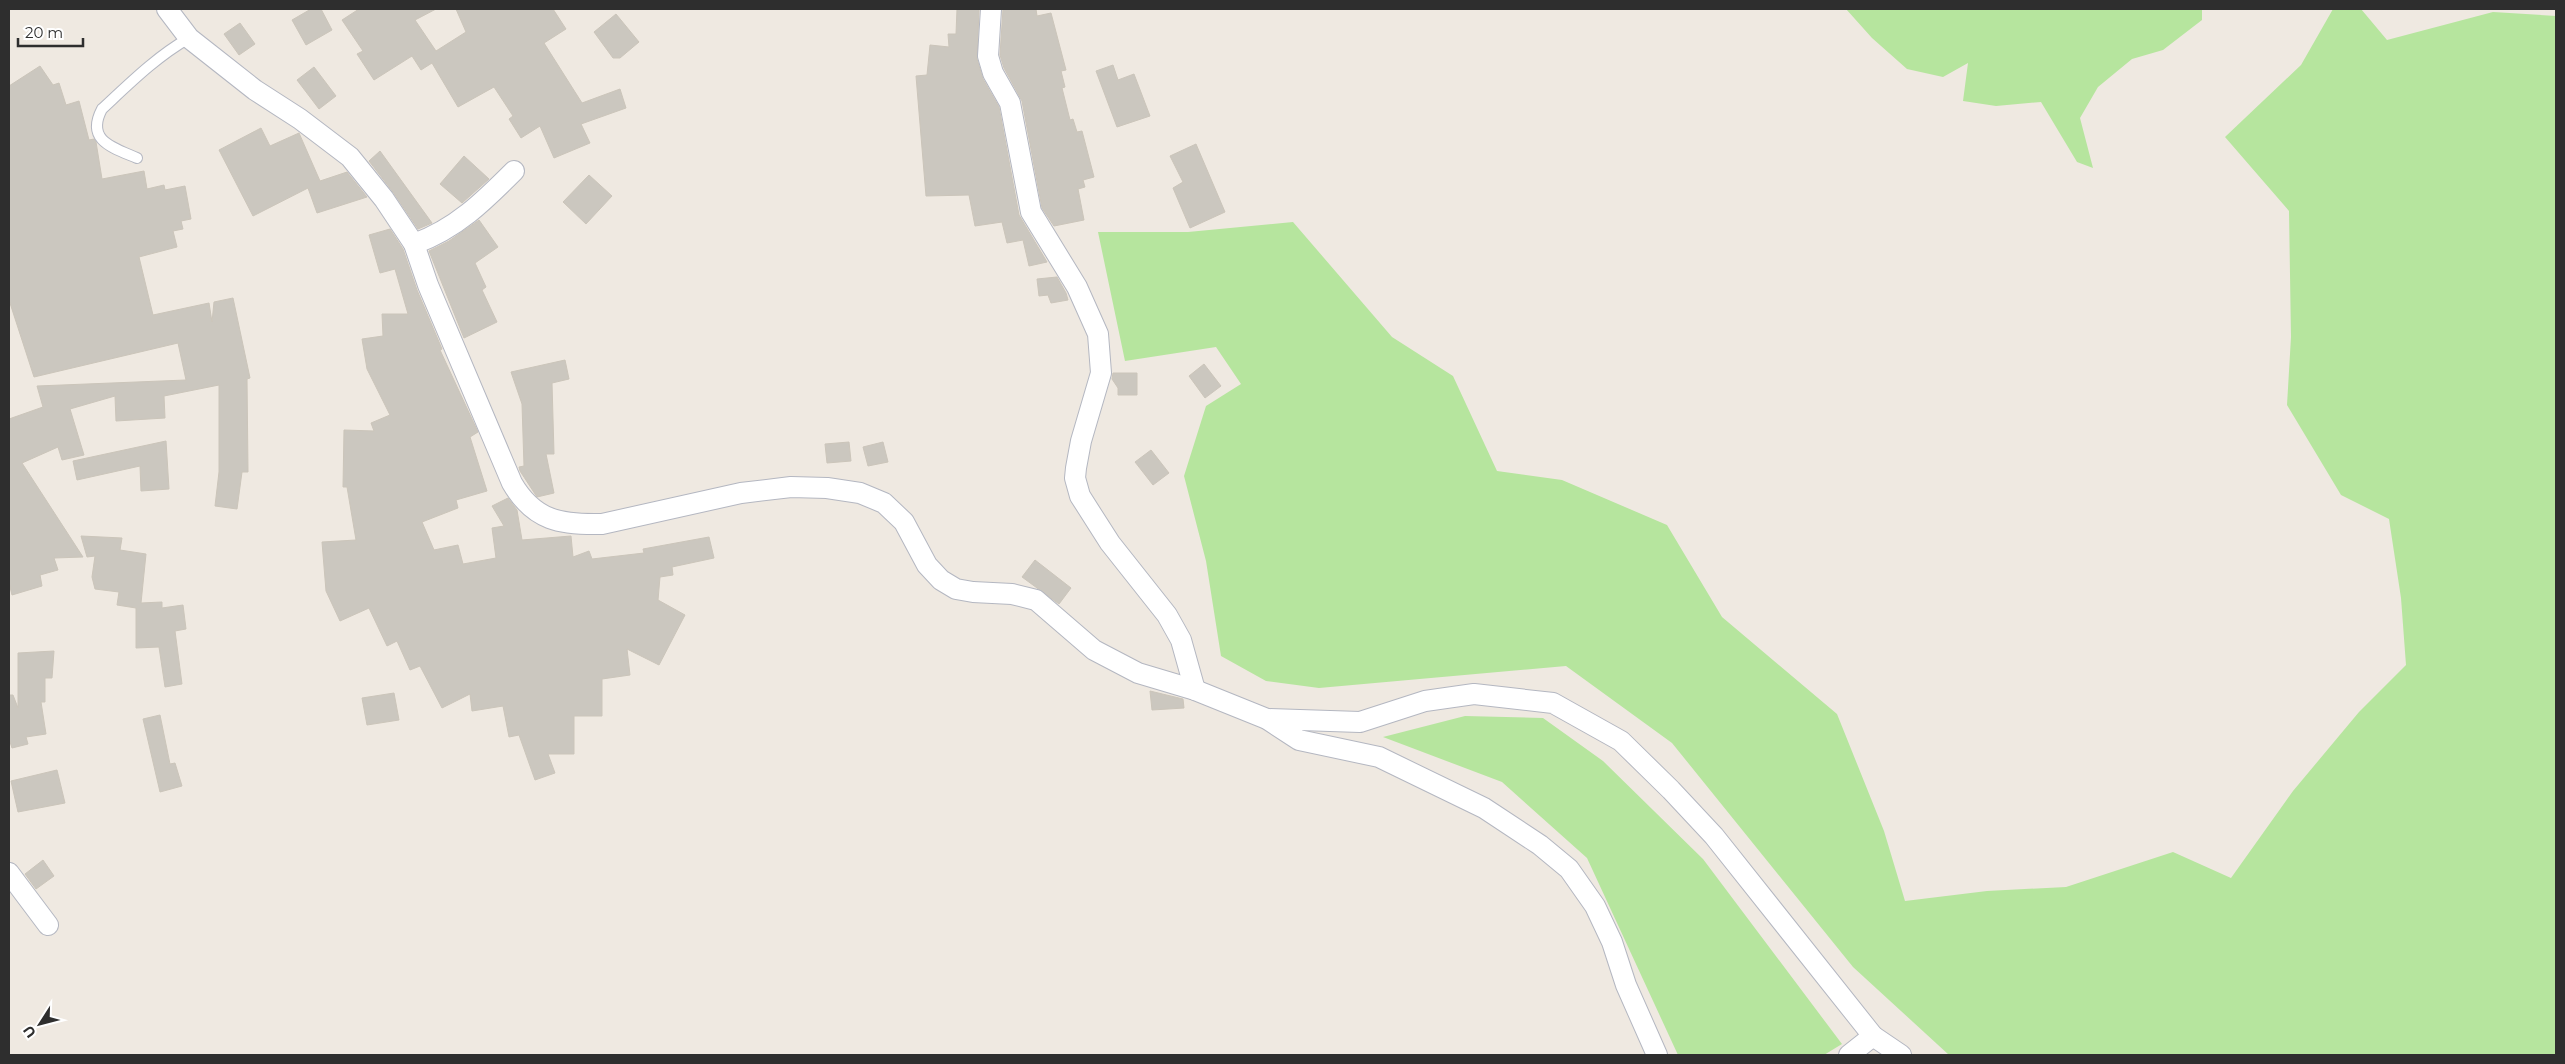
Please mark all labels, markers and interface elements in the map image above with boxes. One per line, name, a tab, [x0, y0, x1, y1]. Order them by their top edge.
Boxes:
scale bar	[18, 15, 82, 47]
text: 20 m	[25, 23, 63, 42]
north arrow	[15, 999, 65, 1049]
text: U	[19, 1022, 40, 1041]

